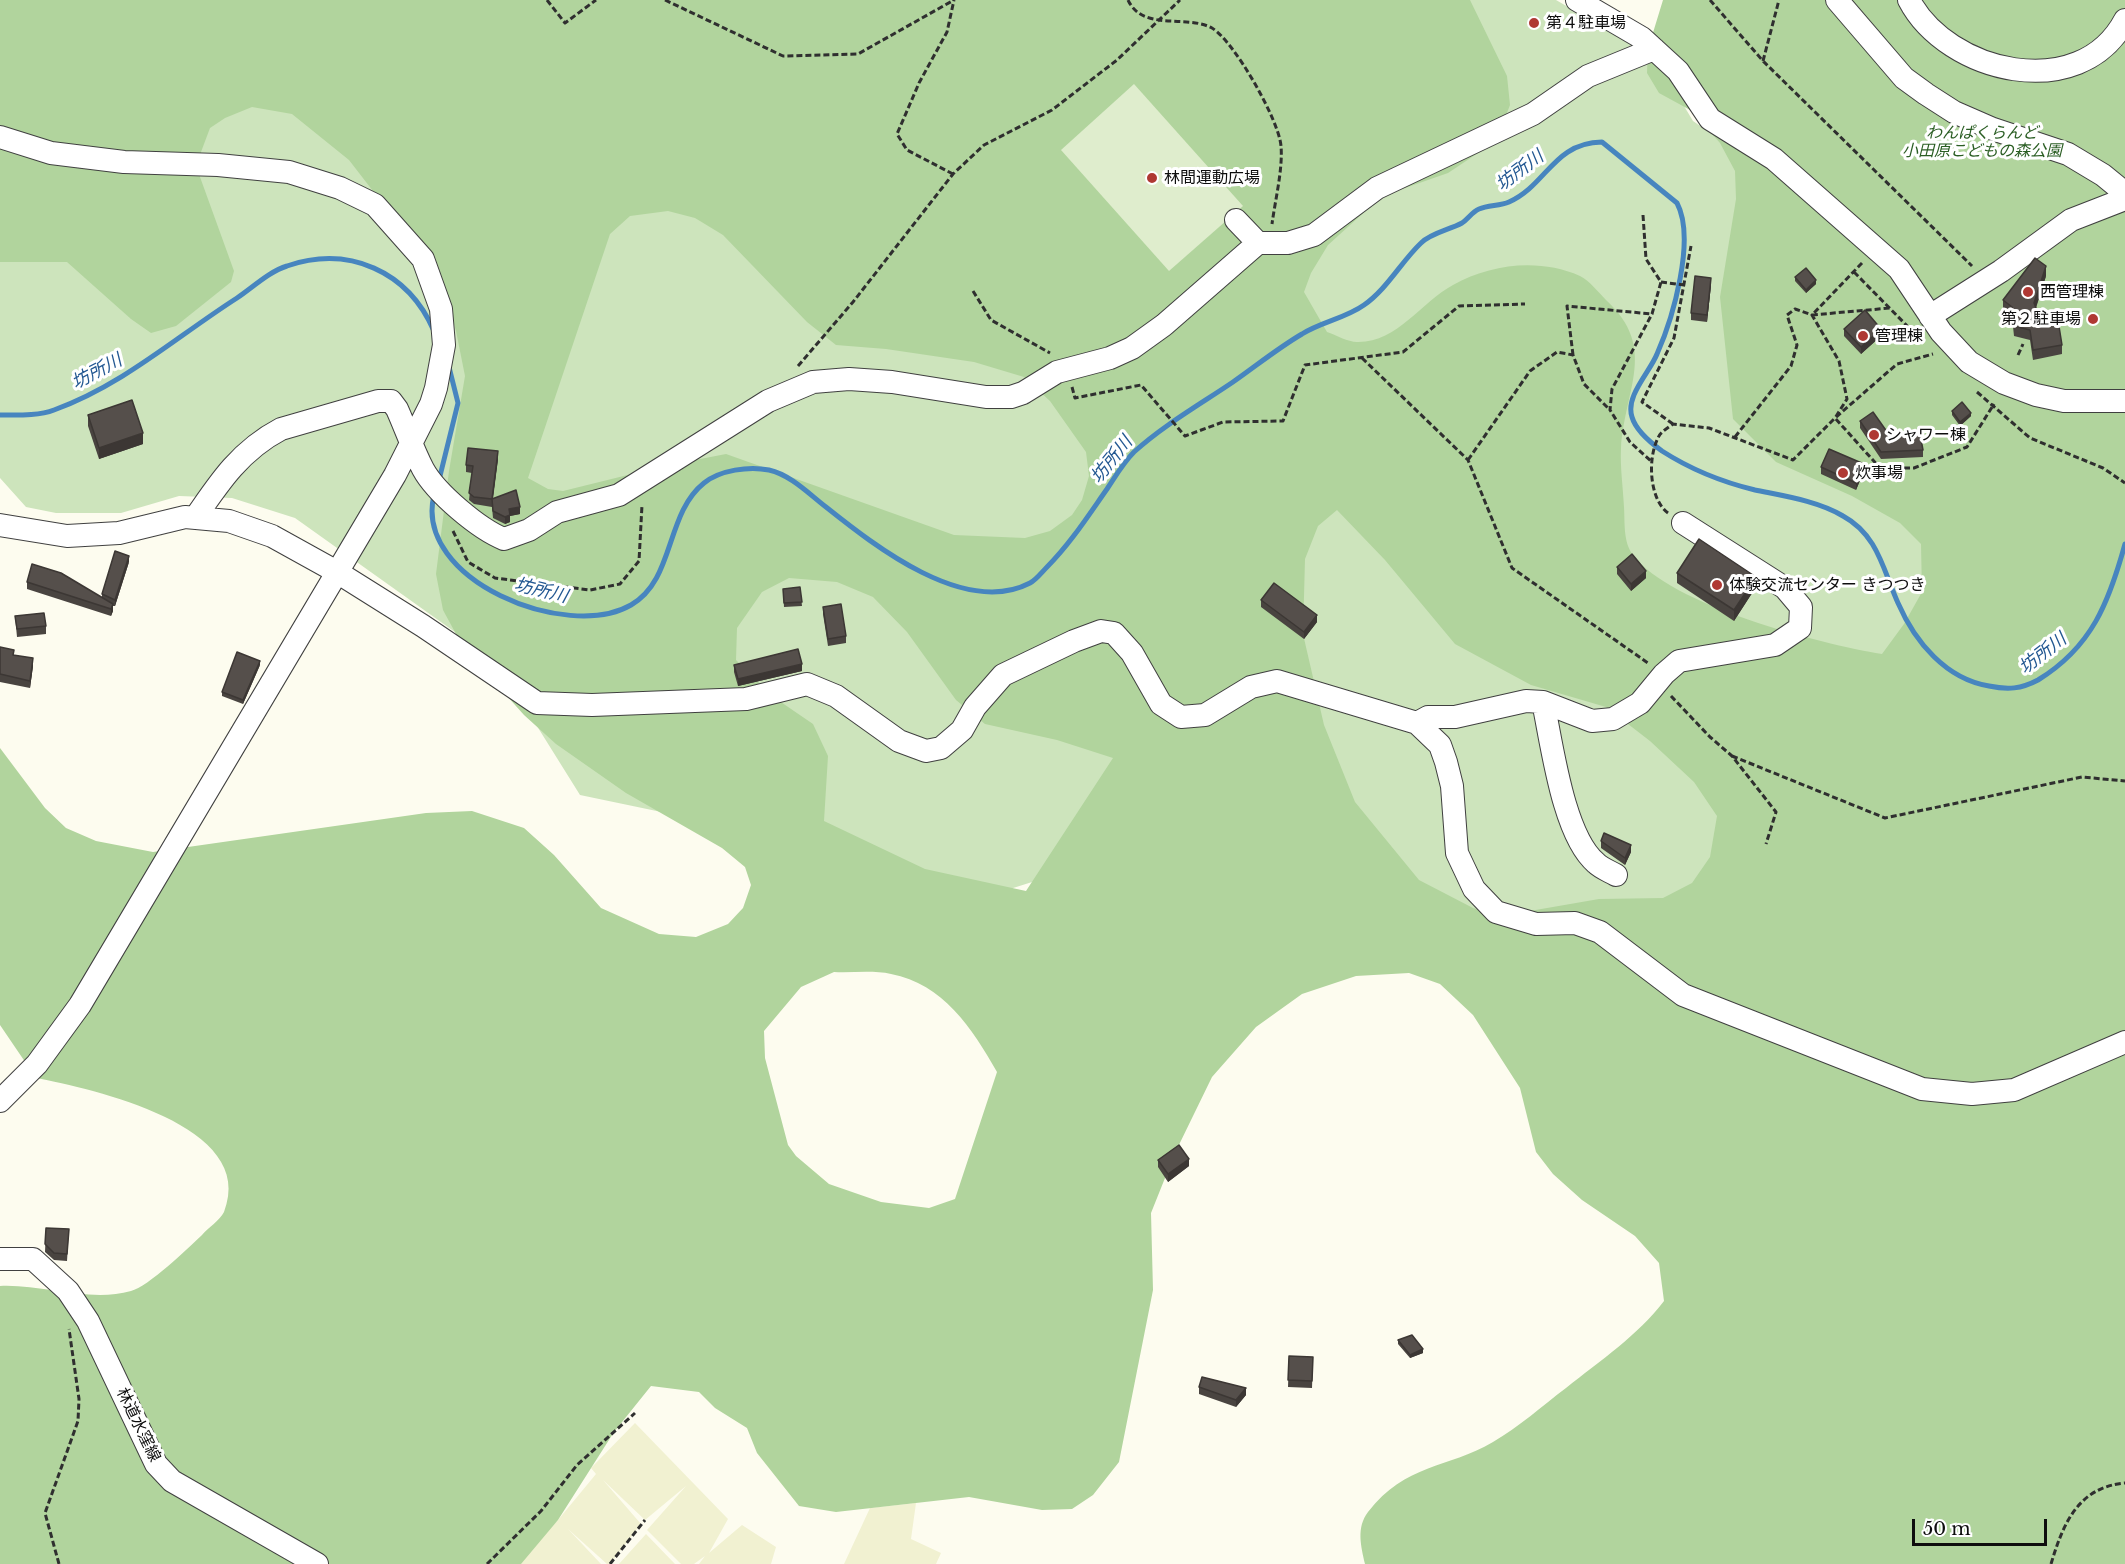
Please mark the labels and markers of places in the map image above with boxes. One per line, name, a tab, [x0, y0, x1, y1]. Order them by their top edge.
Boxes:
place label: 第４駐車場	[1546, 13, 1626, 33]
marker: 第４駐車場	[1527, 16, 1541, 30]
place label: 林間運動広場	[1164, 168, 1260, 188]
marker: 林間運動広場	[1145, 171, 1159, 185]
place label: 西管理棟	[2040, 282, 2104, 302]
marker: 西管理棟	[2021, 285, 2035, 299]
place label: 第２駐車場	[2001, 309, 2081, 329]
marker: 第２駐車場	[2086, 312, 2100, 326]
place label: 管理棟	[1875, 326, 1923, 346]
marker: 管理棟	[1856, 329, 1870, 343]
place label: シャワー棟	[1886, 425, 1966, 445]
marker: シャワー棟	[1867, 428, 1881, 442]
place label: 炊事場	[1855, 463, 1903, 483]
marker: 炊事場	[1836, 466, 1850, 480]
place label: 体験交流センター きつつき	[1729, 575, 1926, 595]
marker: 体験交流センター きつつき	[1710, 578, 1724, 592]

